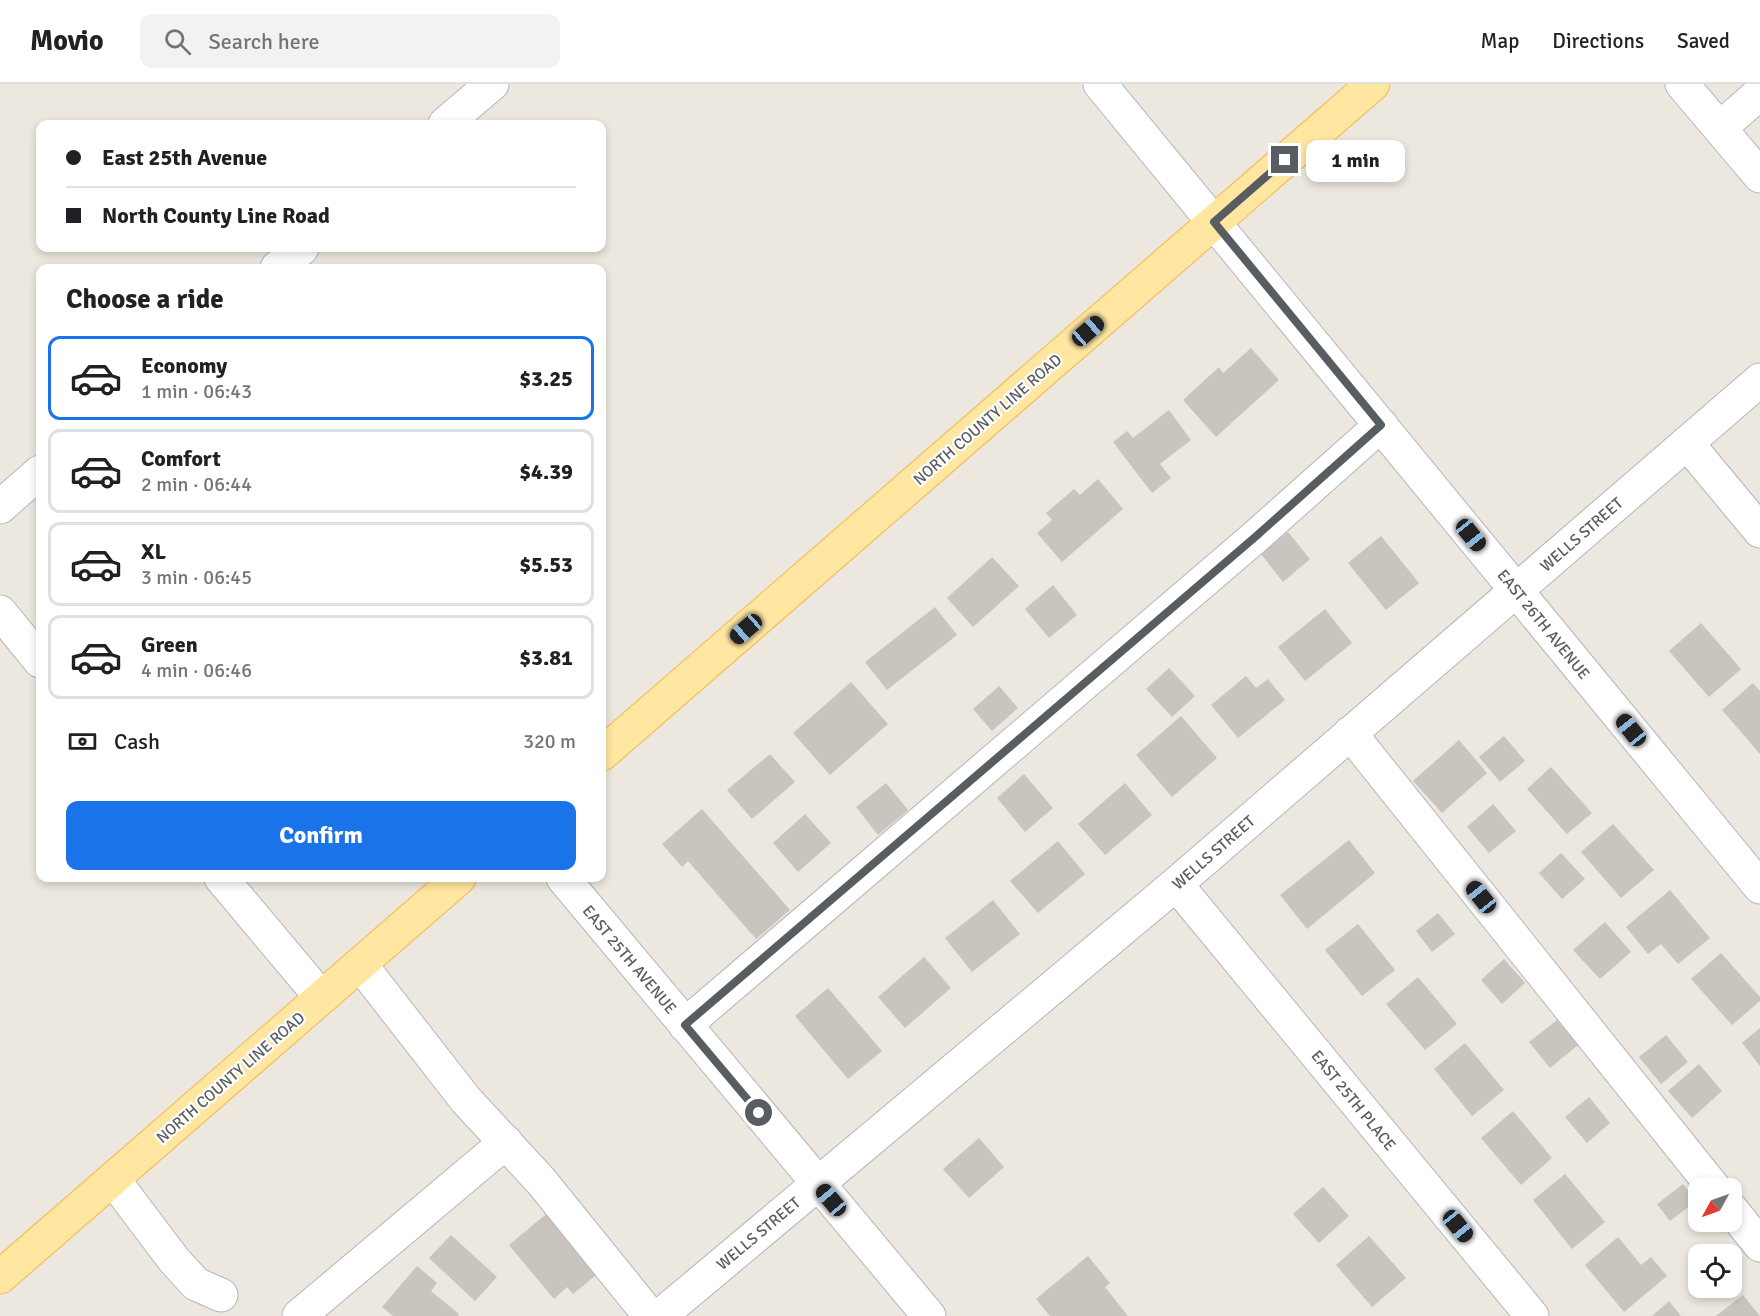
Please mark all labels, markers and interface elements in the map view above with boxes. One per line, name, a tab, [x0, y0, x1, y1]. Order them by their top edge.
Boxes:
search box	[140, 14, 560, 68]
text: Movio	[30, 24, 104, 58]
icon: search	[161, 25, 194, 58]
text: Search here	[209, 28, 320, 55]
text: Map	[1481, 28, 1519, 54]
text: Directions	[1552, 28, 1644, 54]
text: Saved	[1677, 28, 1730, 54]
callout: 1 min	[1306, 139, 1405, 181]
text: East 25th Avenue	[102, 144, 267, 171]
route end	[1271, 146, 1298, 173]
text: 1 min	[1331, 148, 1380, 173]
text: North County Line Road	[102, 202, 330, 229]
text: Choose a ride	[66, 283, 224, 316]
car	[1069, 312, 1107, 350]
street label: NORTH COUNTY LINE ROAD	[909, 350, 1066, 490]
icon: car	[69, 351, 123, 405]
text: Economy	[141, 352, 227, 379]
text: $3.25	[519, 365, 573, 392]
text: 1 min · 06:43	[141, 379, 252, 404]
icon: car	[69, 444, 123, 498]
text: Comfort	[141, 445, 221, 472]
text: $4.39	[519, 458, 573, 485]
text: 2 min · 06:44	[141, 472, 252, 497]
street label: WELLS STREET	[1536, 493, 1627, 576]
car	[1453, 515, 1489, 555]
icon: car	[69, 537, 123, 591]
text: XL	[141, 538, 166, 565]
text: $5.53	[519, 551, 573, 578]
text: 3 min · 06:45	[141, 565, 252, 590]
street label: EAST 26TH AVENUE	[1493, 565, 1594, 684]
car	[727, 610, 765, 648]
icon: car	[69, 630, 123, 684]
text: Green	[141, 631, 198, 658]
text: $3.81	[519, 644, 573, 671]
text: 4 min · 06:46	[141, 658, 252, 683]
car	[1613, 710, 1649, 750]
icon: cash	[66, 725, 99, 758]
text: Cash	[114, 728, 160, 755]
text: 320 m	[523, 729, 576, 754]
button: Confirm	[66, 801, 576, 870]
street label: WELLS STREET	[1168, 811, 1259, 894]
car	[1463, 877, 1499, 917]
street label: EAST 25TH AVENUE	[578, 901, 681, 1018]
street label: NORTH COUNTY LINE ROAD	[152, 1008, 309, 1148]
street label: EAST 25TH PLACE	[1307, 1046, 1400, 1155]
route start	[745, 1099, 772, 1126]
north arrow	[1688, 1178, 1742, 1232]
map controls	[1688, 1178, 1742, 1298]
car	[813, 1180, 849, 1220]
street label: WELLS STREET	[713, 1193, 805, 1275]
car	[1440, 1206, 1476, 1246]
button: locate	[1688, 1244, 1742, 1298]

